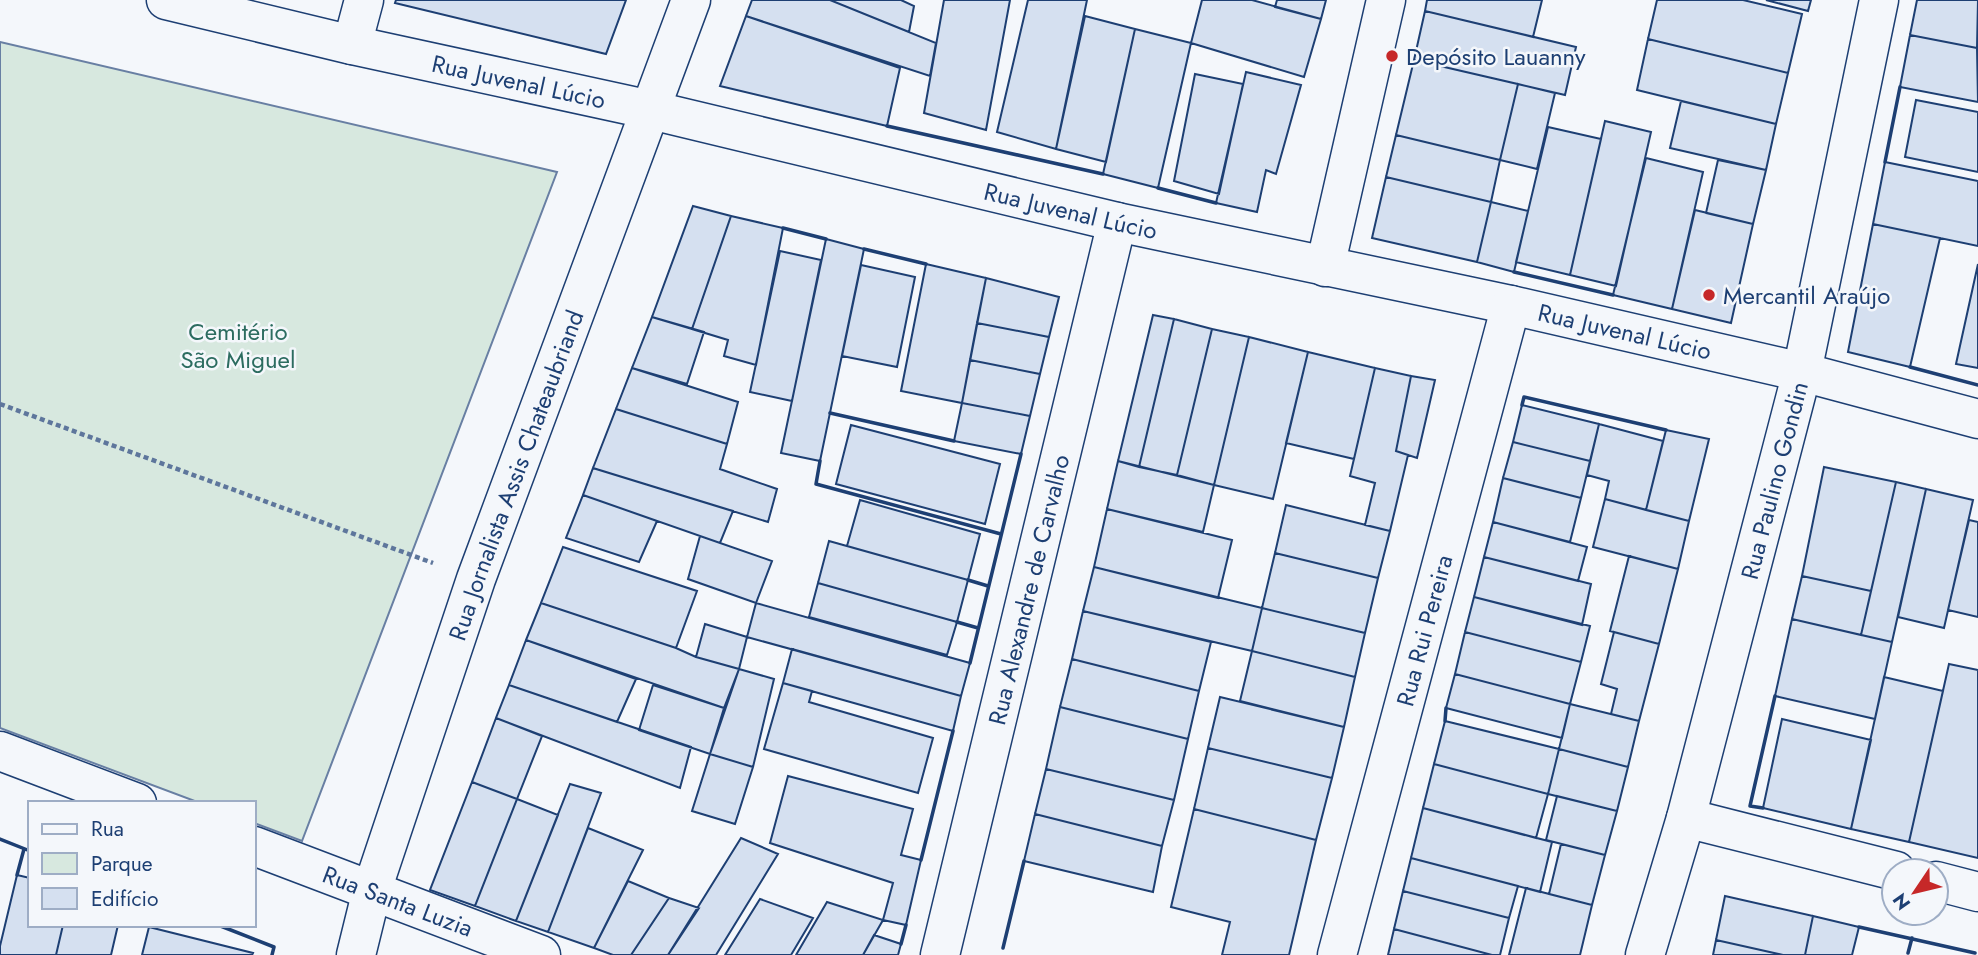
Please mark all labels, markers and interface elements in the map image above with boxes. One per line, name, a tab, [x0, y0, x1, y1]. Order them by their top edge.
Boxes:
place label: Depósito Lauanny	[1406, 39, 1586, 74]
street label: Rua Juvenal Lúcio	[429, 45, 609, 117]
marker: Depósito Lauanny	[1384, 48, 1400, 64]
street label: Rua Juvenal Lúcio	[981, 173, 1161, 248]
place label: Mercantil Araújo	[1723, 278, 1890, 313]
marker: Mercantil Araújo	[1701, 287, 1717, 303]
street label: Rua Juvenal Lúcio	[1535, 294, 1715, 368]
street label: Rua Jornalista Assis Chateaubriand	[439, 305, 592, 645]
park label: Cemitério São Miguel	[181, 314, 295, 377]
street label: Rua Paulino Gondin	[1731, 378, 1816, 583]
street label: Rua Alexandre de Carvalho	[979, 451, 1078, 728]
street label: Rua Rui Pereira	[1387, 551, 1461, 710]
legend	[28, 801, 256, 927]
text: Rua	[91, 814, 124, 844]
text: Parque	[91, 849, 153, 879]
street label: Rua Santa Luzia	[318, 856, 478, 945]
north arrow	[1880, 857, 1950, 927]
text: Edifício	[91, 884, 158, 914]
text: N	[1886, 888, 1917, 915]

